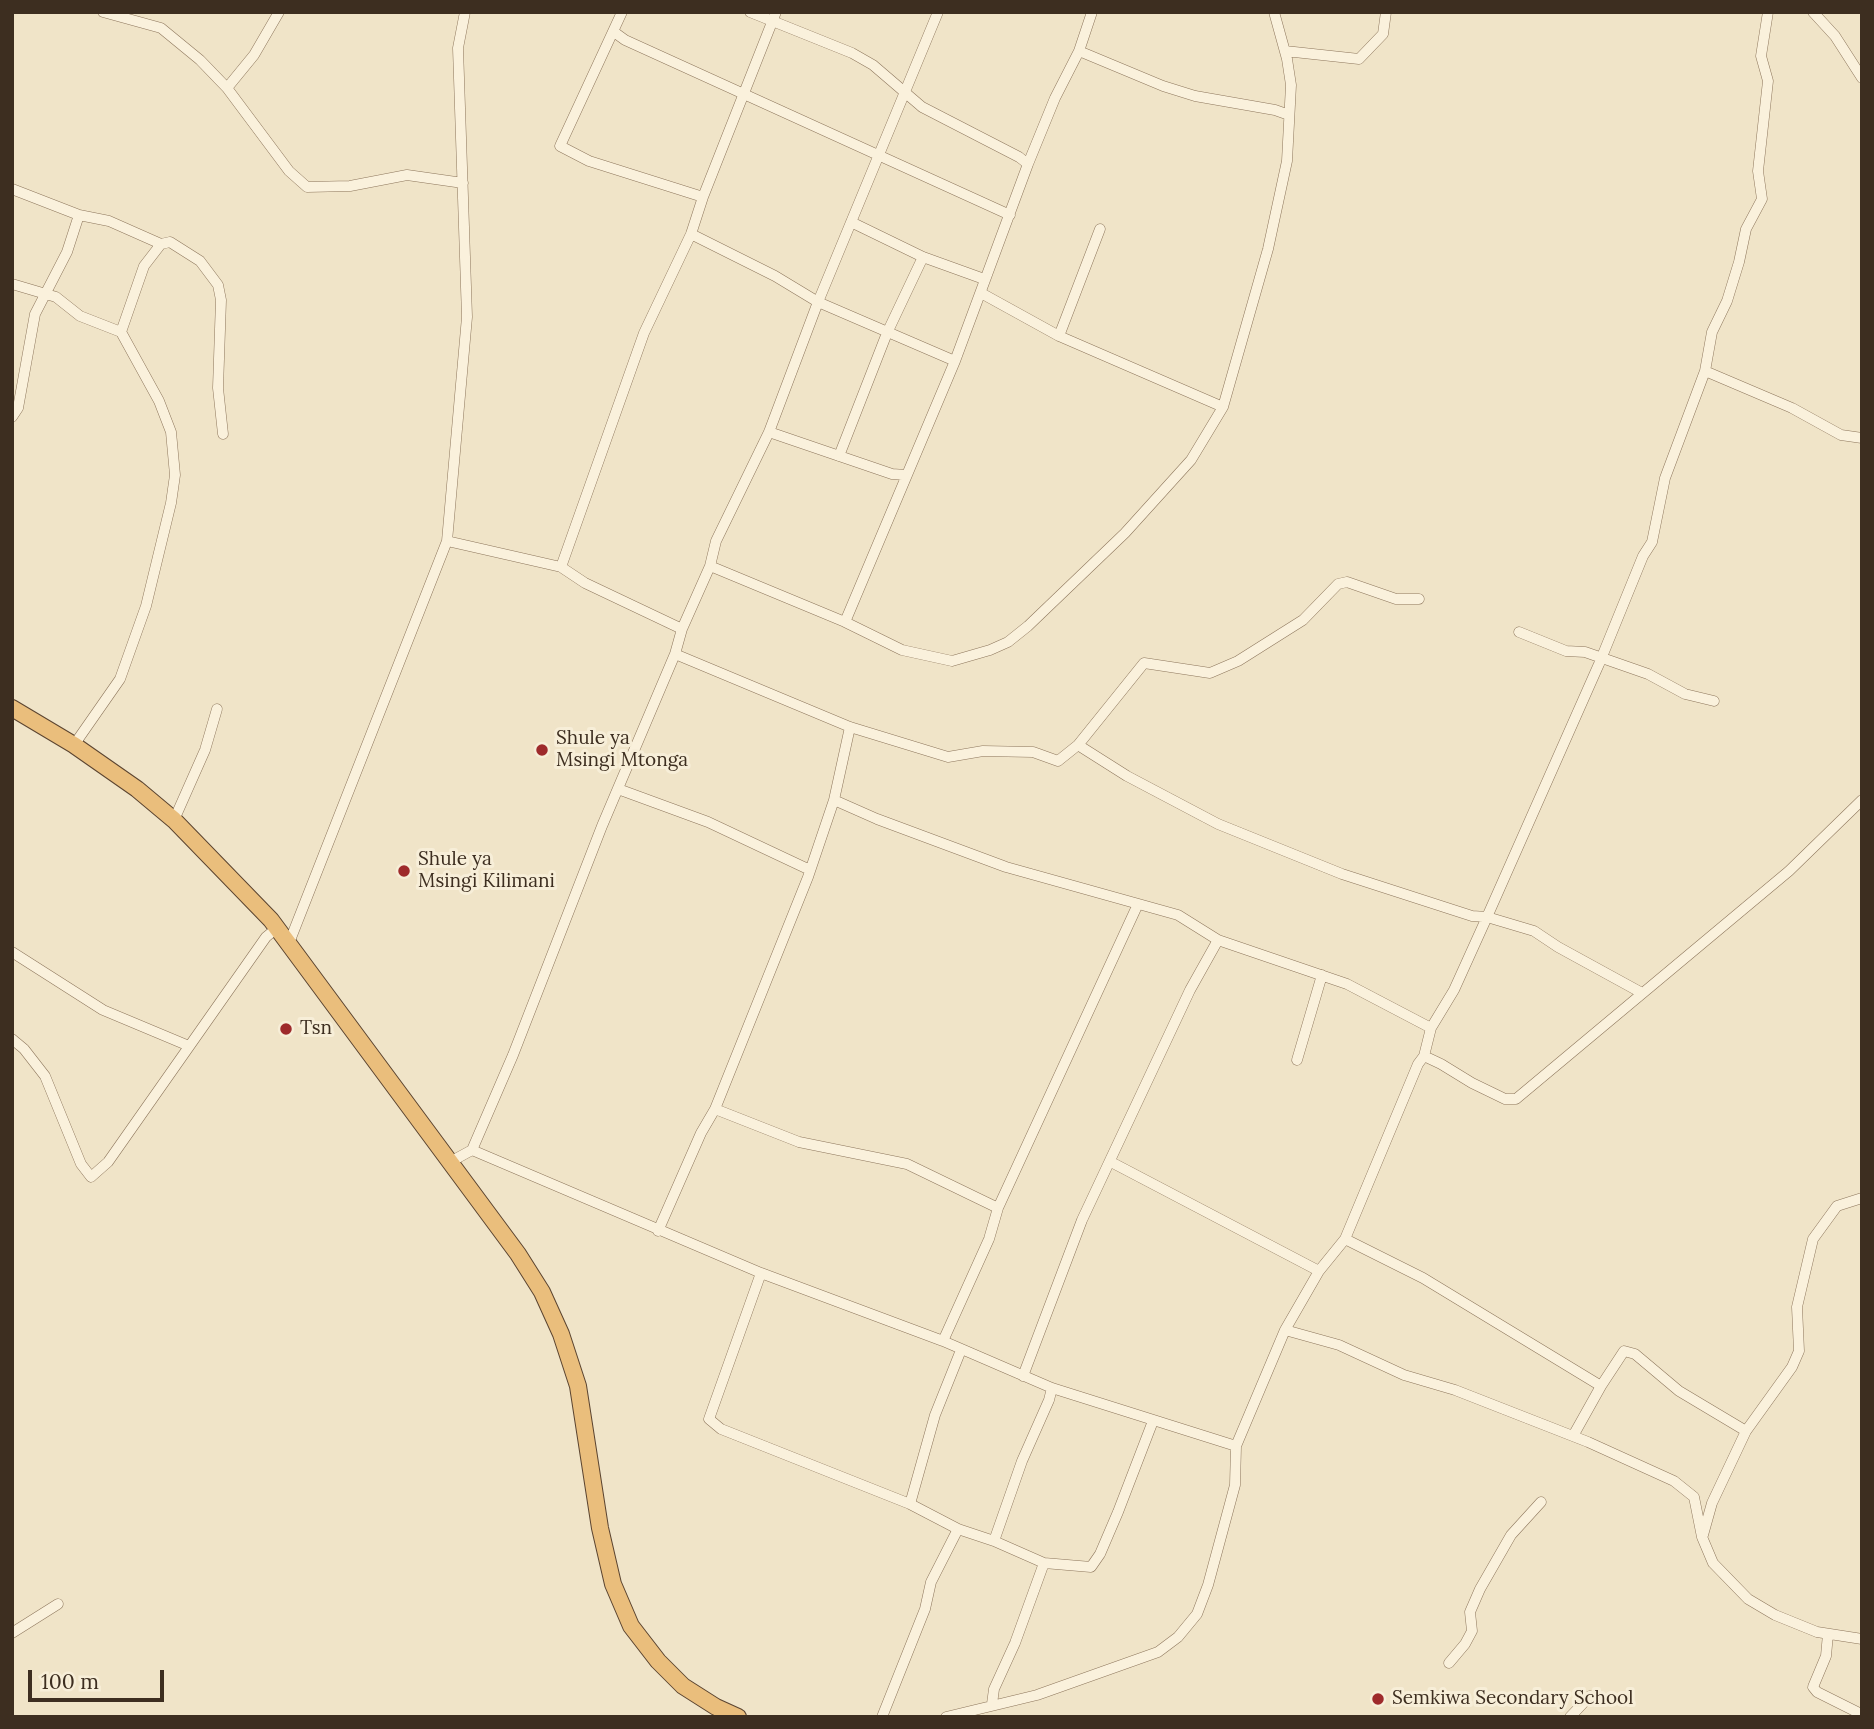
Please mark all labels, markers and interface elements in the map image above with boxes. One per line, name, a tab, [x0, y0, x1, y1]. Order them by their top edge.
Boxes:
place label: Shule ya Msingi Mtonga	[556, 728, 688, 772]
marker: Shule ya Msingi Mtonga	[534, 742, 550, 758]
place label: Shule ya Msingi Kilimani	[418, 849, 555, 893]
marker: Shule ya Msingi Kilimani	[396, 863, 412, 879]
place label: Tsn	[300, 1018, 332, 1040]
marker: Tsn	[278, 1021, 294, 1037]
scale bar	[32, 1656, 168, 1700]
text: 100 m	[41, 1668, 99, 1695]
place label: Semkiwa Secondary School	[1392, 1688, 1633, 1710]
marker: Semkiwa Secondary School	[1370, 1691, 1386, 1707]

